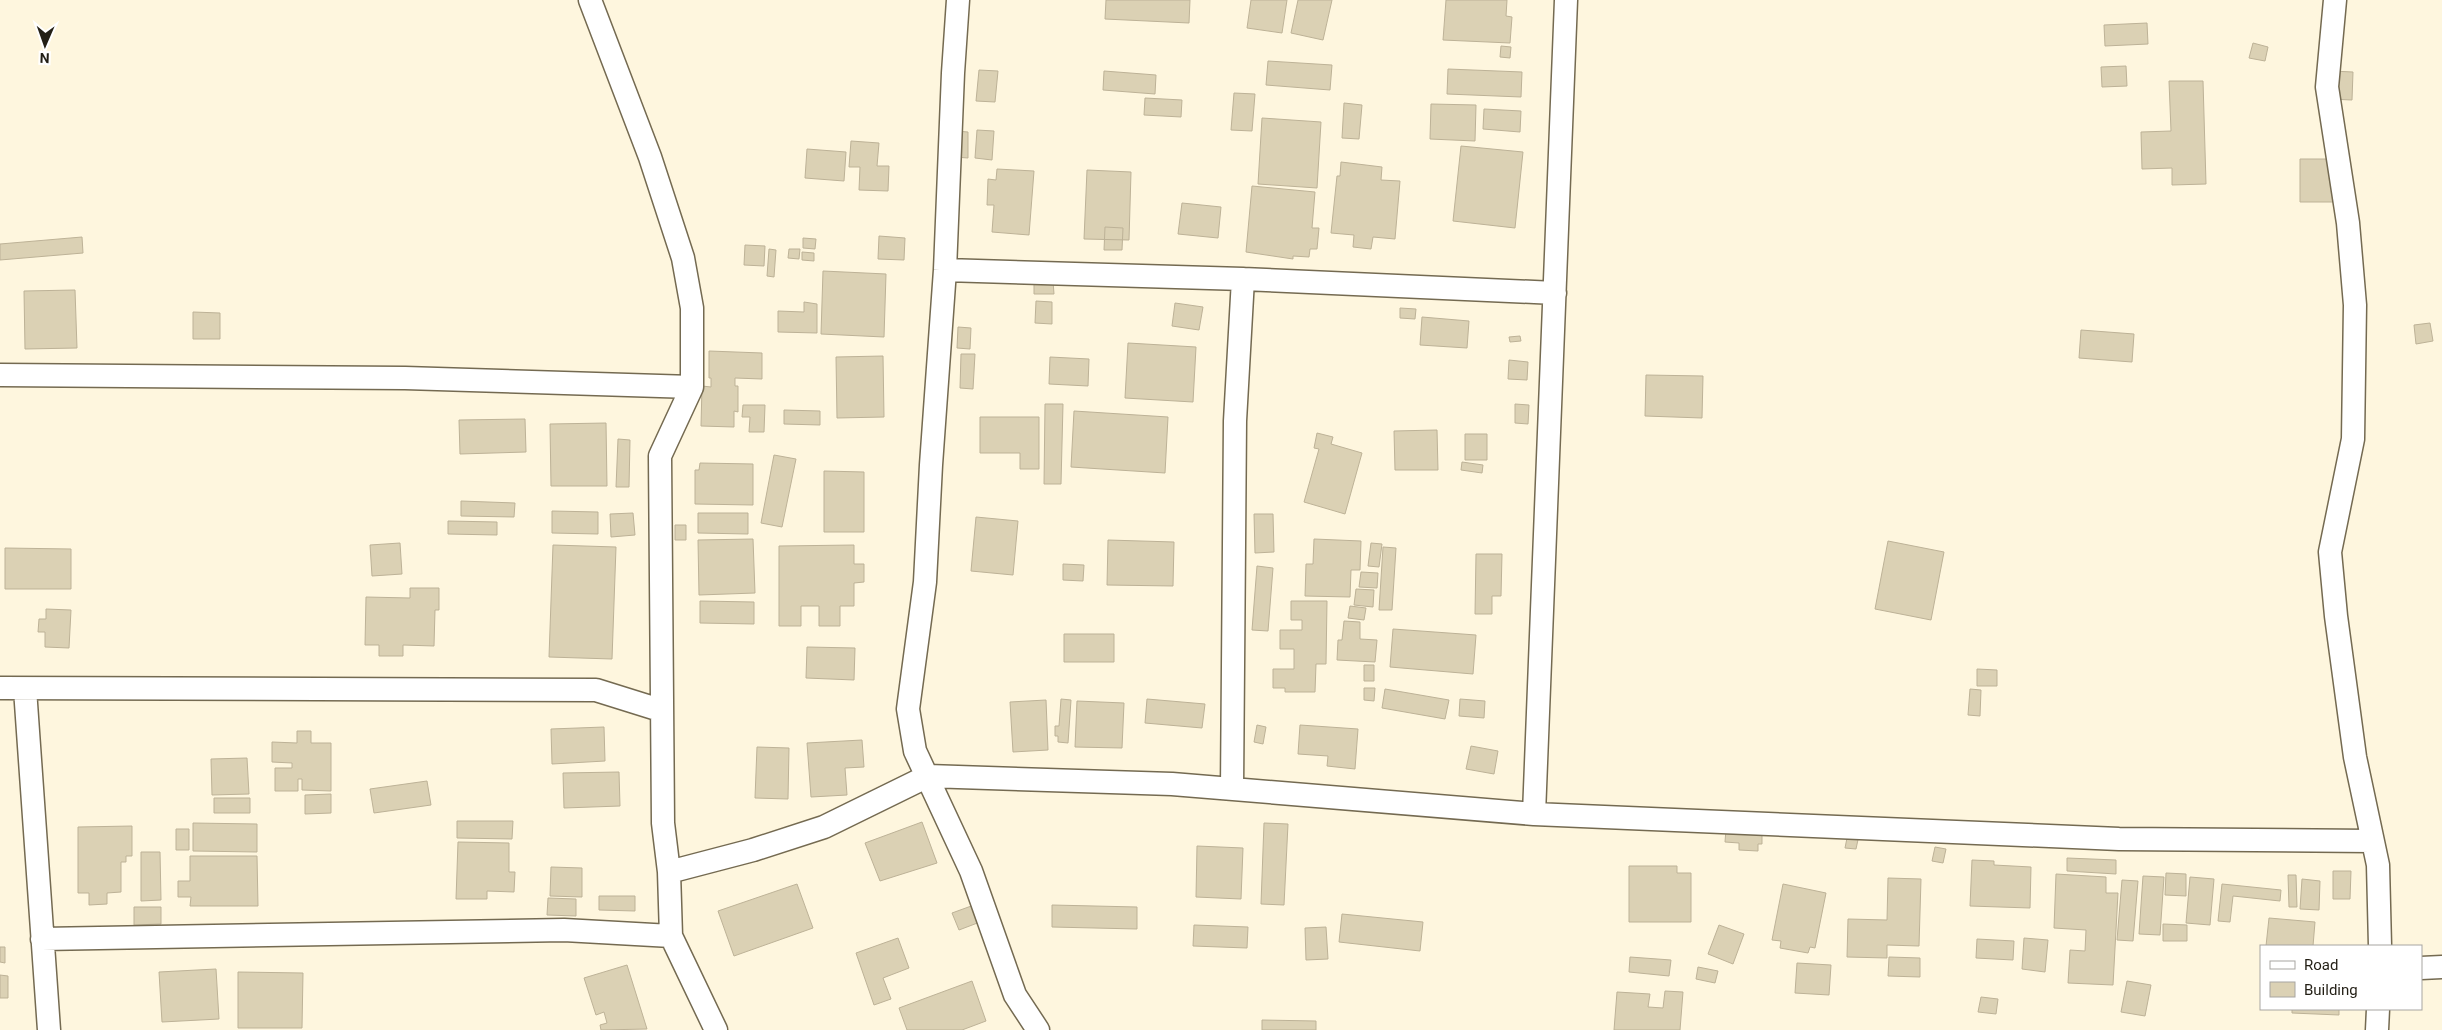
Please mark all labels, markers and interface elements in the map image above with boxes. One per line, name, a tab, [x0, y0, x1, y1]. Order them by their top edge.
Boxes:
north arrow	[20, 20, 70, 70]
text: N	[39, 50, 50, 66]
legend	[2260, 945, 2422, 1010]
text: Road	[2304, 956, 2338, 974]
text: Building	[2304, 981, 2358, 999]

